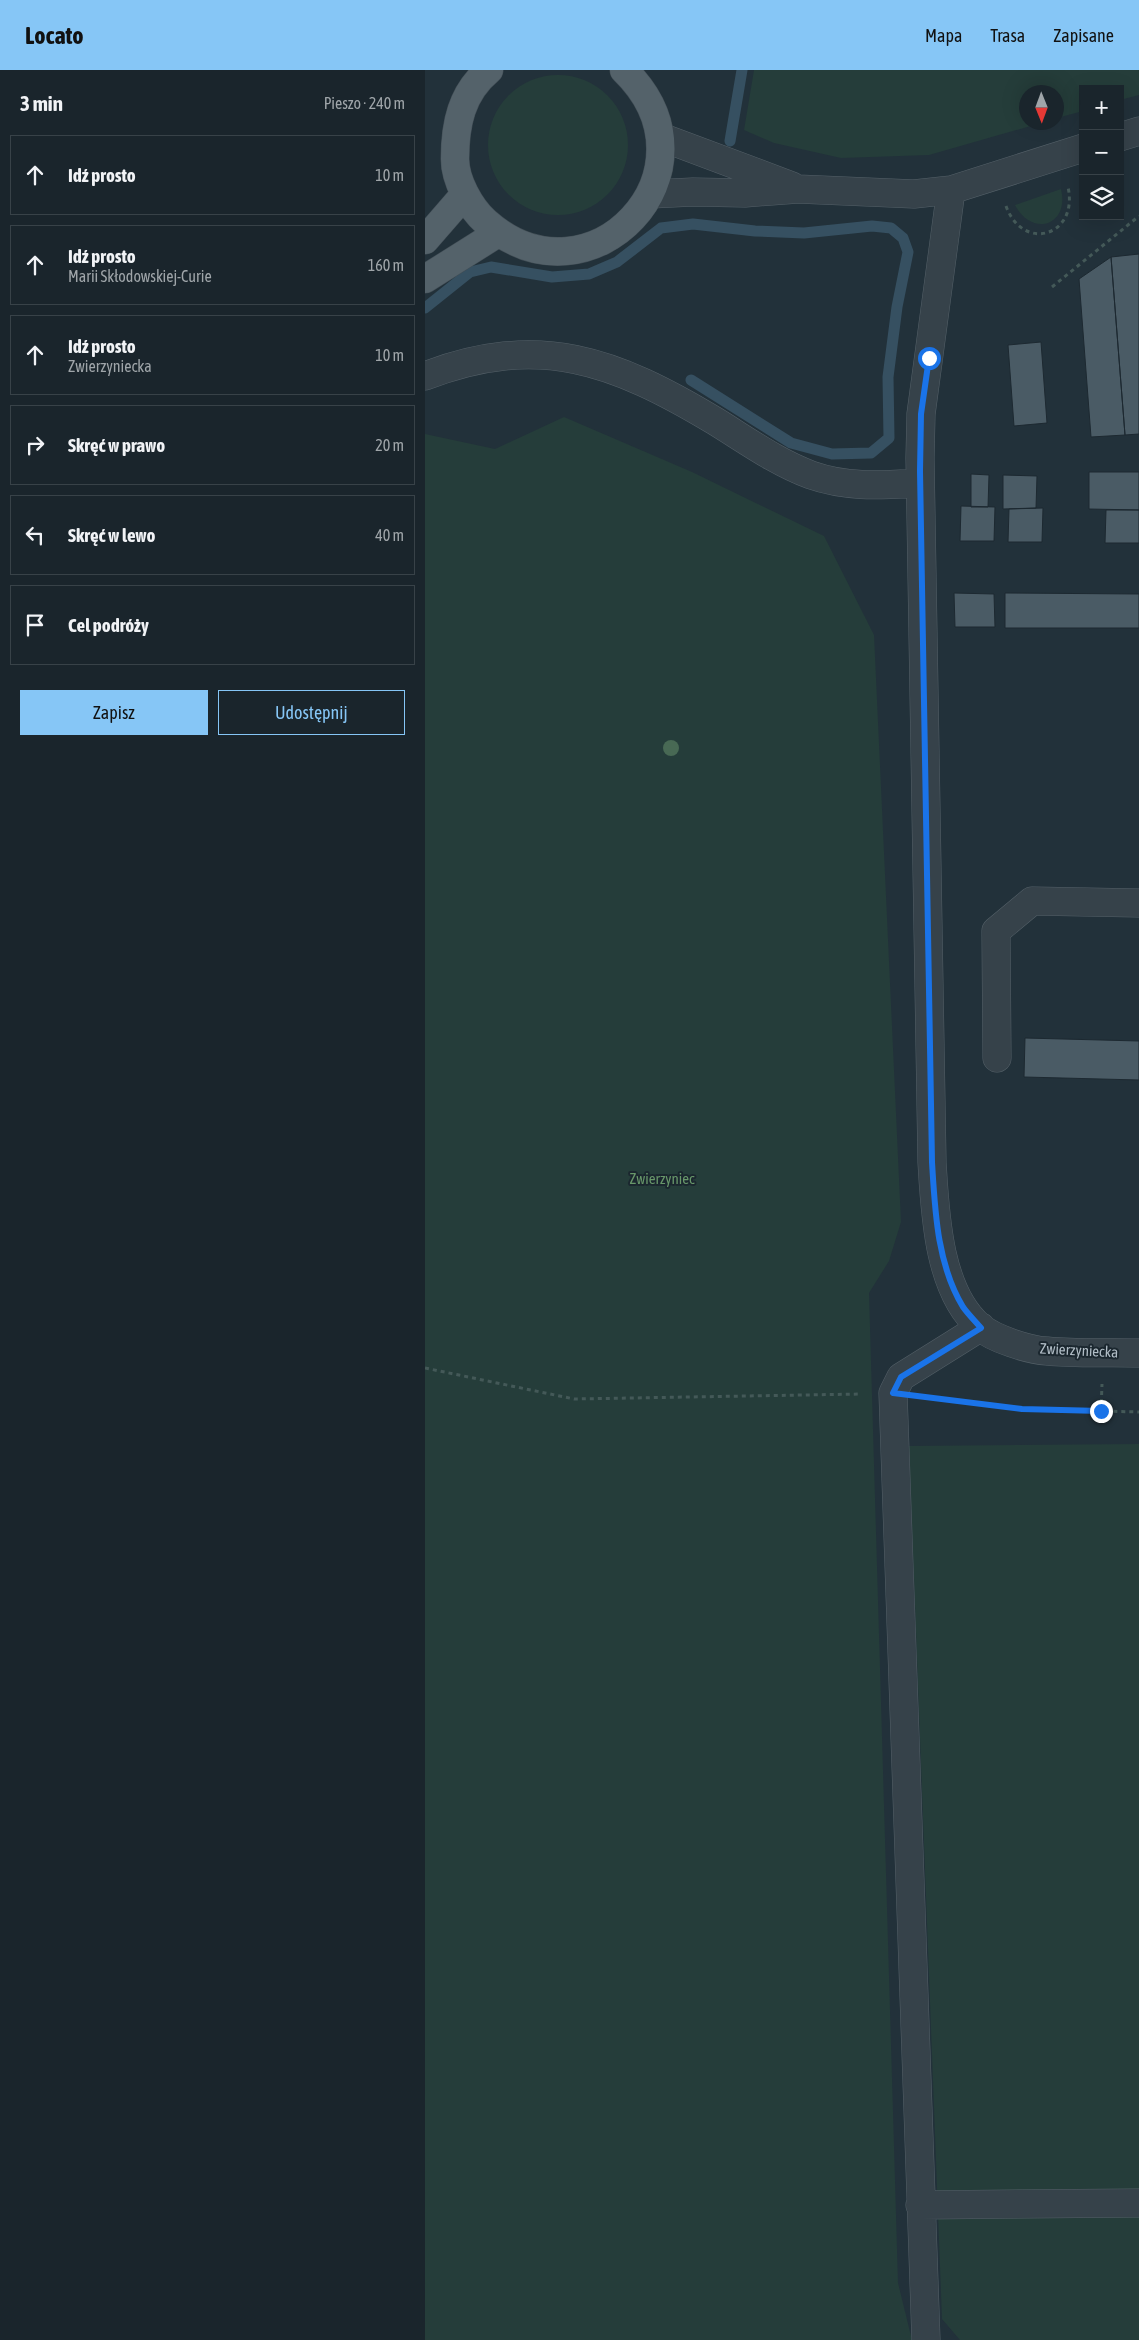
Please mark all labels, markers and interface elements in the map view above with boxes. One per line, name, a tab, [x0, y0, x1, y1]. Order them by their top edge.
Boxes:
text: Locato	[25, 22, 84, 49]
text: Mapa	[925, 25, 962, 46]
text: Trasa	[990, 25, 1025, 46]
text: Zapisane	[1053, 25, 1114, 46]
north arrow	[1019, 85, 1064, 130]
map controls	[1079, 85, 1124, 220]
button: +	[1079, 85, 1124, 130]
text: 3 min	[20, 91, 63, 115]
text: Pieszo · 240 m	[324, 94, 405, 112]
button: −	[1079, 130, 1124, 175]
icon: ahead	[21, 161, 49, 189]
text: Idź prosto	[68, 164, 136, 186]
text: 10 m	[375, 166, 404, 184]
button: layers	[1079, 175, 1124, 220]
text: Idź prosto	[68, 245, 136, 267]
icon: ahead	[21, 251, 49, 279]
text: 160 m	[368, 256, 404, 274]
text: Marii Skłodowskiej-Curie	[68, 267, 212, 285]
text: Idź prosto	[68, 335, 136, 357]
icon: ahead	[21, 341, 49, 369]
text: 10 m	[375, 346, 404, 364]
route start	[918, 347, 941, 370]
text: Zwierzyniecka	[68, 357, 152, 375]
icon: right	[21, 431, 49, 459]
text: Skręć w prawo	[68, 434, 165, 456]
text: 20 m	[375, 436, 404, 454]
icon: left	[21, 521, 49, 549]
text: Skręć w lewo	[68, 524, 155, 546]
text: 40 m	[375, 526, 404, 544]
icon: arrive	[21, 611, 49, 639]
text: Cel podróży	[68, 614, 149, 636]
button: Zapisz	[20, 690, 208, 735]
button: Udostępnij	[218, 690, 405, 735]
park label: Zwierzyniec	[630, 1170, 695, 1187]
street label: Zwierzyniecka	[1039, 1339, 1119, 1361]
route end	[1090, 1400, 1113, 1423]

